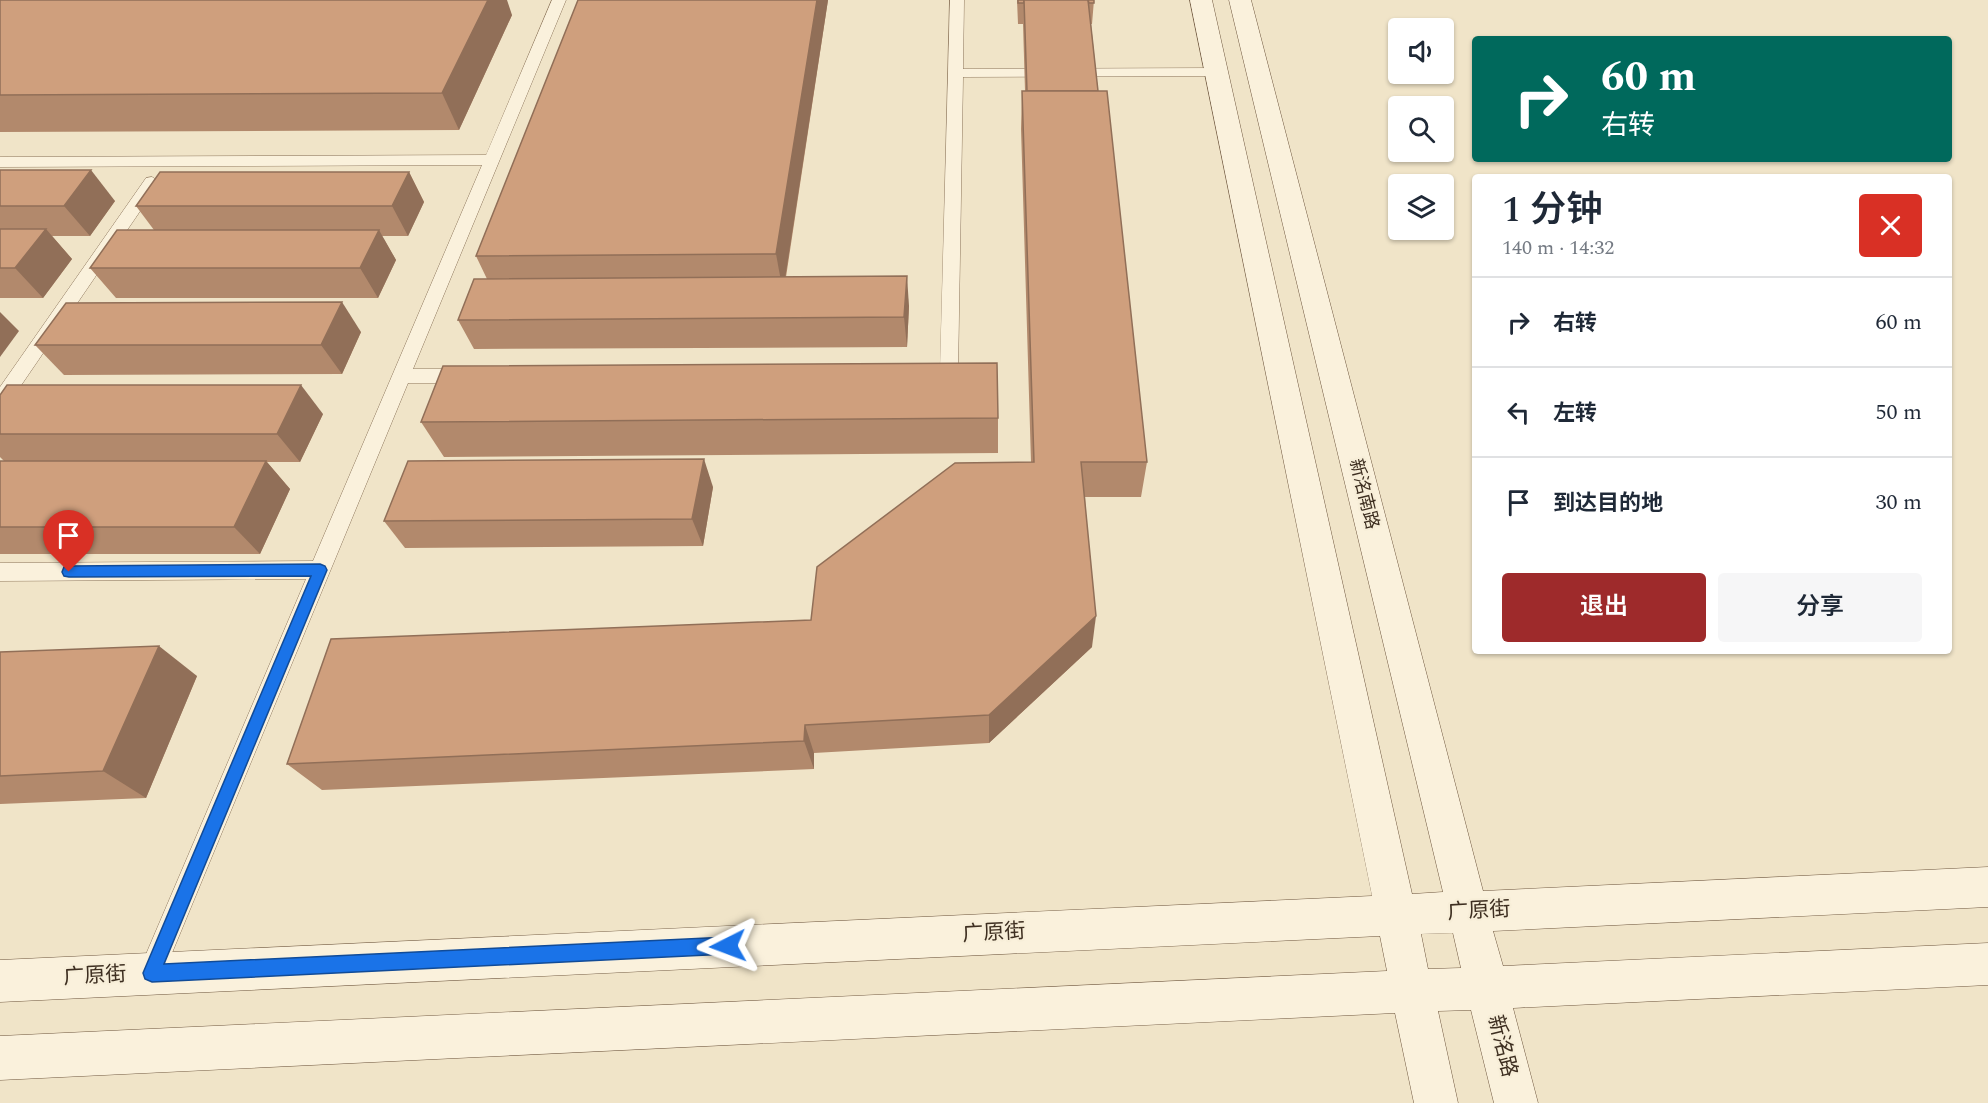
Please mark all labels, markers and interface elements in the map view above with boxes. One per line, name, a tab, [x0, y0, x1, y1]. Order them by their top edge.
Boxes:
map controls	[1388, 18, 1454, 240]
button: sound	[1388, 18, 1454, 84]
text: 60 m	[1601, 46, 1696, 109]
icon: right	[1502, 60, 1580, 138]
button: search	[1388, 96, 1454, 162]
text: 右转	[1601, 105, 1655, 147]
button: layers	[1388, 174, 1454, 240]
text: 1 分钟	[1502, 183, 1602, 238]
button: close	[1859, 194, 1922, 257]
text: 140 m · 14:32	[1502, 233, 1614, 263]
icon: right	[1502, 306, 1535, 339]
text: 60 m	[1876, 306, 1922, 339]
text: 右转	[1553, 307, 1597, 340]
icon: left	[1502, 396, 1535, 429]
text: 50 m	[1876, 396, 1922, 429]
text: 左转	[1553, 397, 1597, 430]
street label: 新洺南路	[1342, 456, 1386, 532]
icon: arrive	[1502, 486, 1535, 519]
text: 30 m	[1876, 486, 1922, 519]
text: 到达目的地	[1553, 487, 1663, 520]
pin	[43, 510, 94, 572]
icon: arrive	[52, 519, 85, 552]
button: 退出	[1502, 573, 1706, 642]
button: 分享	[1718, 573, 1922, 642]
street label: 广原街	[1447, 893, 1511, 929]
position arrow	[696, 914, 760, 978]
street label: 广原街	[962, 915, 1026, 951]
street label: 广原街	[63, 958, 127, 994]
street label: 新洺路	[1479, 1012, 1525, 1080]

